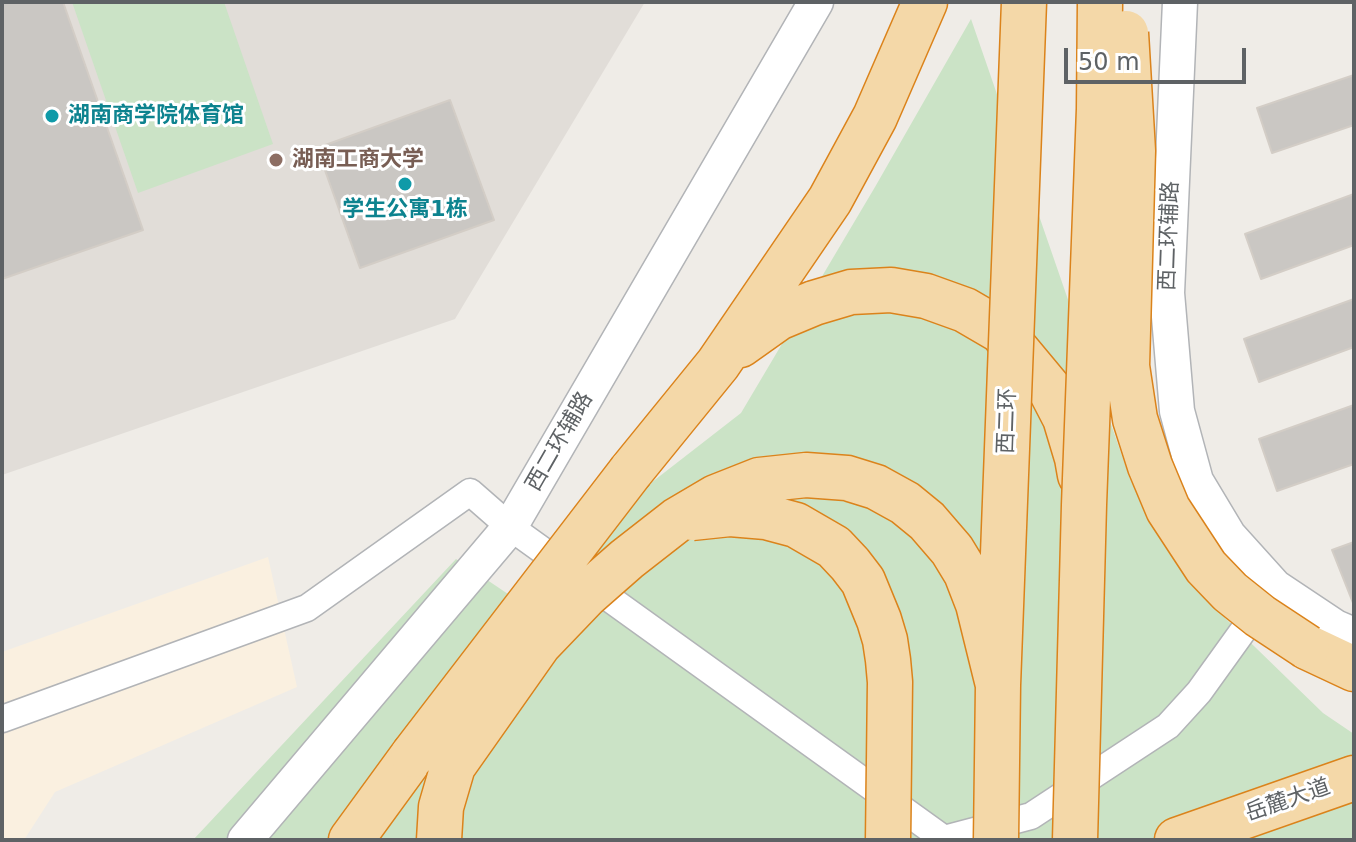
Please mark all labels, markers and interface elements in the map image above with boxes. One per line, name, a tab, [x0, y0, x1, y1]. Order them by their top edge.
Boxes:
scale bar	[1068, 32, 1250, 82]
text: 50 m	[1078, 48, 1140, 76]
place label: 湖南商学院体育馆	[68, 103, 244, 129]
marker: 湖南商学院体育馆	[43, 107, 61, 125]
place label: 湖南工商大学	[292, 147, 424, 173]
marker: 湖南工商大学	[267, 151, 285, 169]
marker: 学生公寓1栋	[396, 175, 414, 193]
street label: 西二环辅路	[1155, 181, 1185, 291]
place label: 学生公寓1栋	[342, 197, 468, 223]
street label: 西二环辅路	[521, 388, 599, 496]
street label: 西二环	[994, 388, 1022, 454]
street label: 岳麓大道	[1242, 774, 1334, 828]

